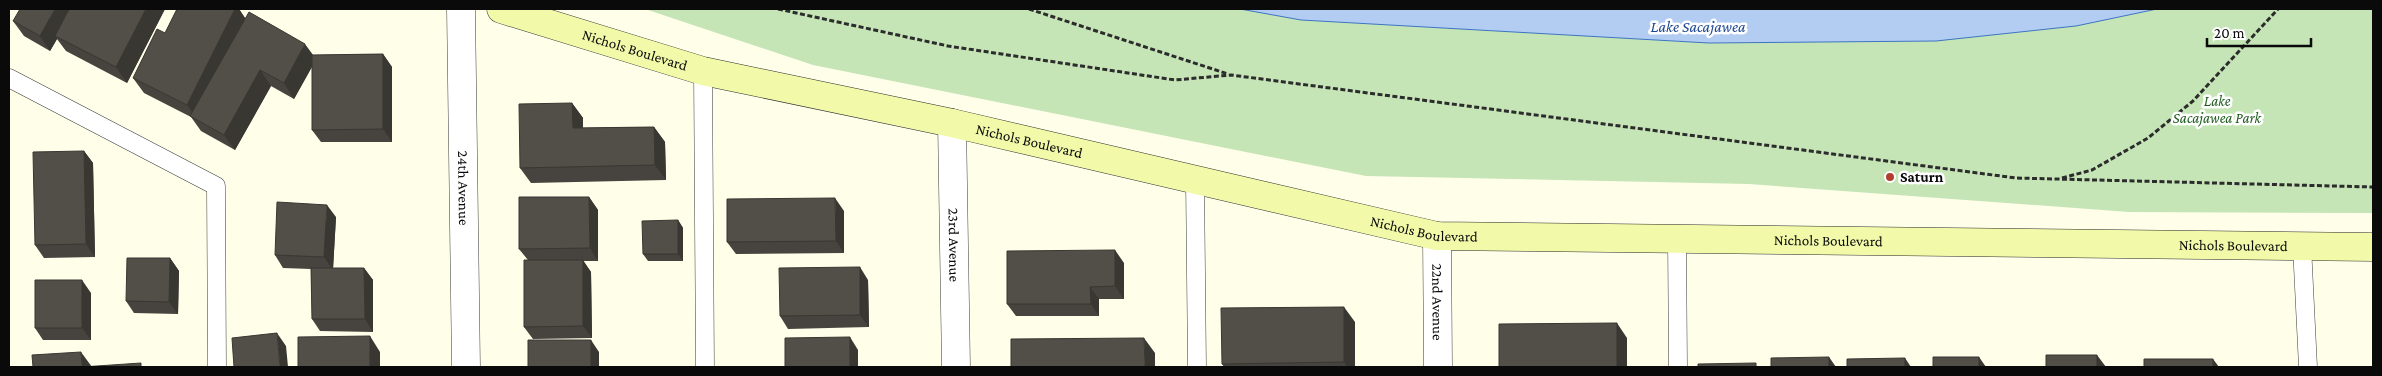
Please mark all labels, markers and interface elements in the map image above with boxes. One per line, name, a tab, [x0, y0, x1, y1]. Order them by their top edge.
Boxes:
scale bar	[2207, 15, 2311, 47]
water label: Lake Sacajawea	[1651, 18, 1746, 36]
text: 20 m	[2214, 25, 2245, 41]
street label: Nichols Boulevard	[580, 26, 689, 74]
park label: Lake Sacajawea Park	[2173, 93, 2263, 127]
street label: Nichols Boulevard	[974, 121, 1084, 161]
street label: 24th Avenue	[455, 150, 472, 226]
place label: Saturn	[1900, 169, 1944, 185]
marker: Saturn	[1884, 171, 1896, 183]
street label: 23rd Avenue	[945, 208, 963, 283]
street label: Nichols Boulevard	[1369, 213, 1478, 245]
street label: Nichols Boulevard	[1774, 232, 1883, 249]
street label: Nichols Boulevard	[2179, 237, 2288, 254]
street label: 22nd Avenue	[1429, 263, 1446, 341]

